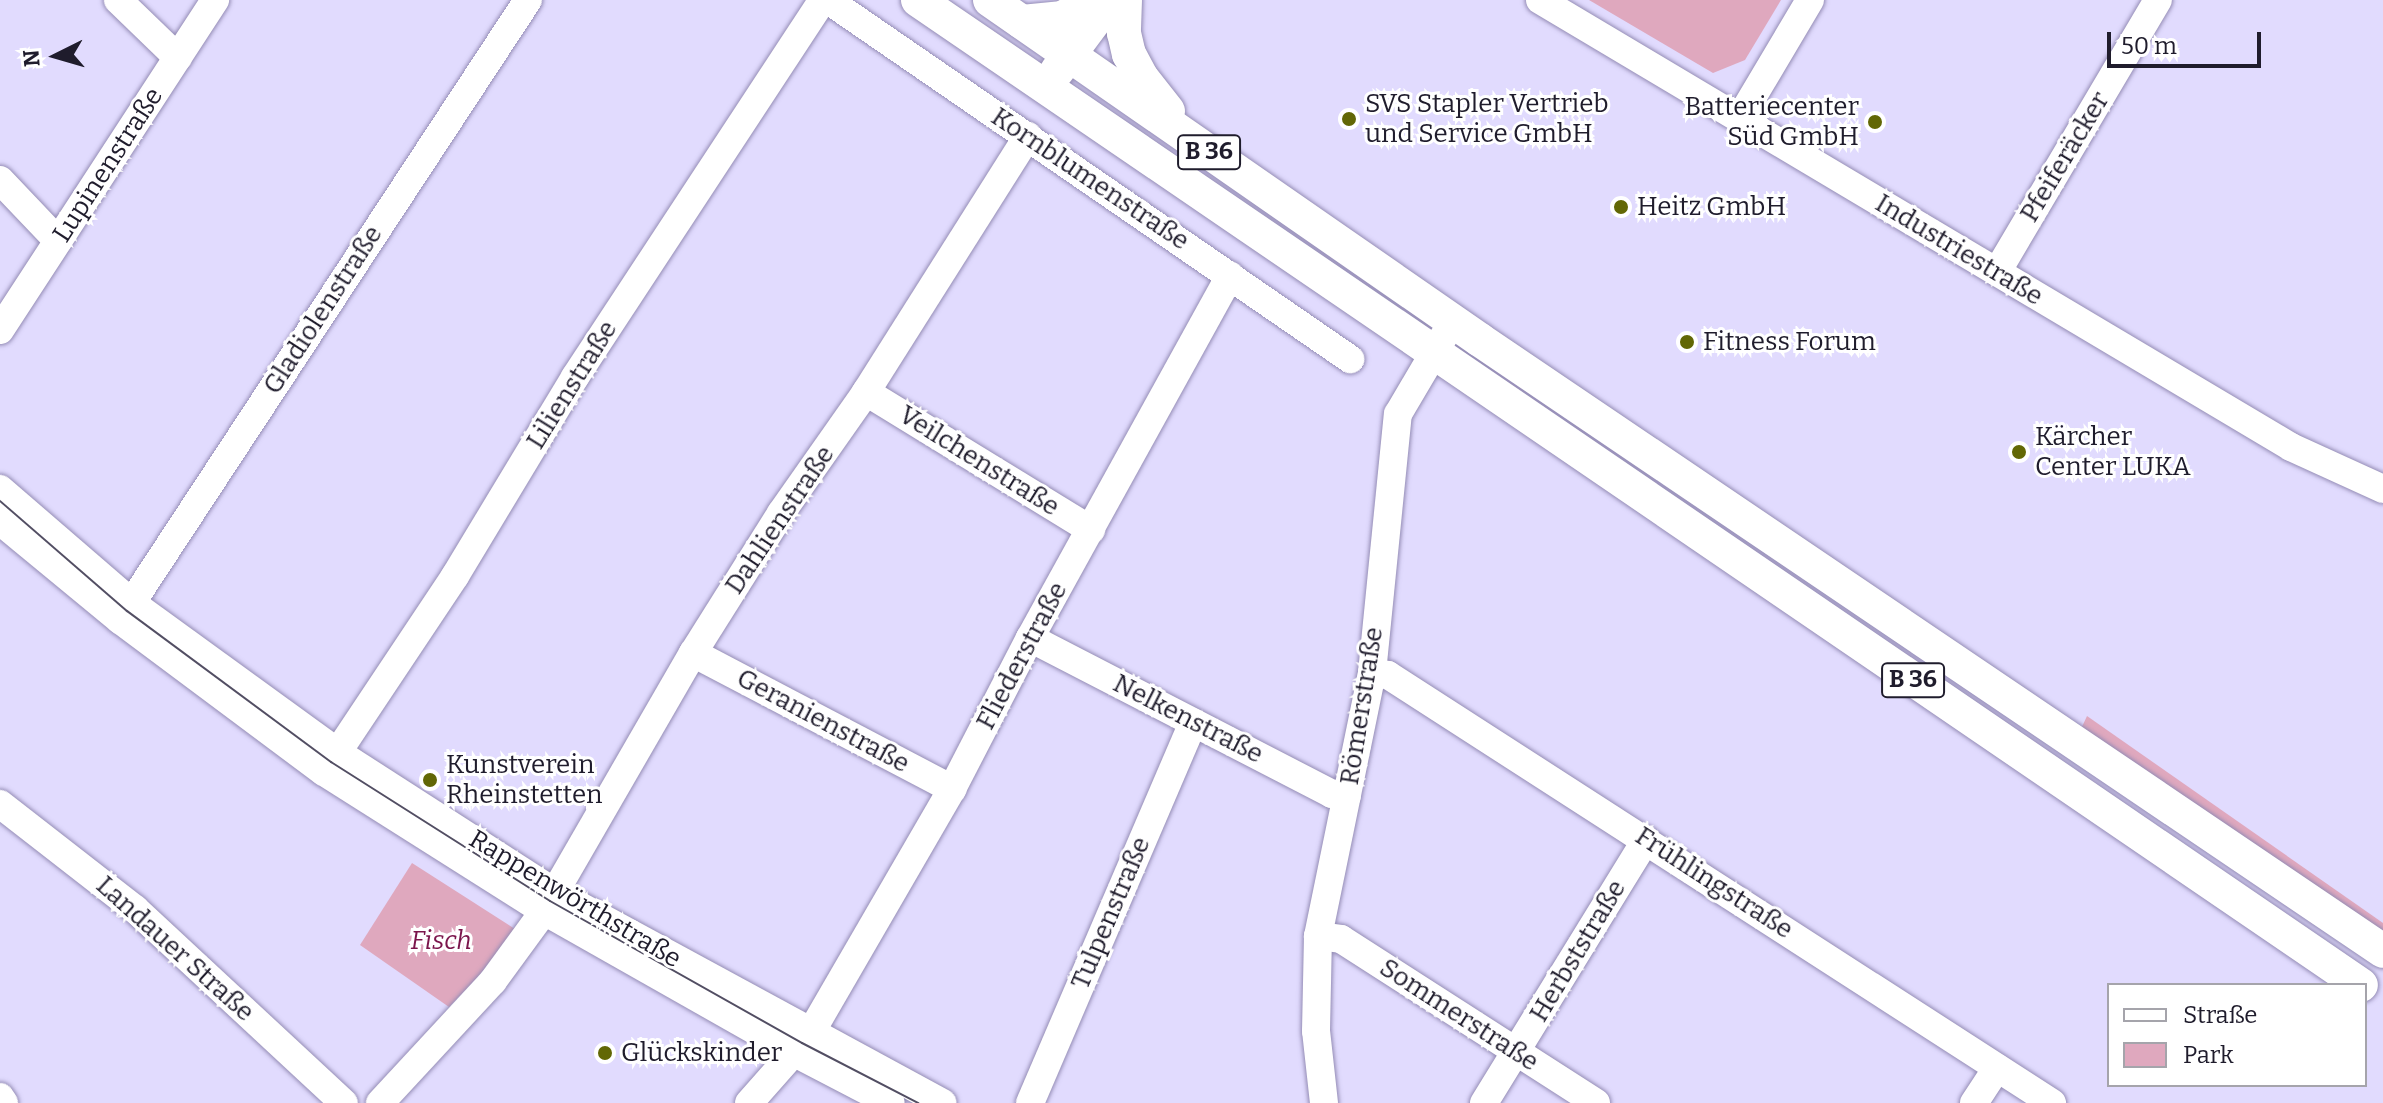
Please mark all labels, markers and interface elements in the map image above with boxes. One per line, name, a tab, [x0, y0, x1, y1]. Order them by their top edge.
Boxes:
north arrow	[16, 16, 96, 96]
scale bar	[2111, 16, 2265, 66]
text: 50 m	[2121, 32, 2177, 60]
text: N	[17, 49, 46, 68]
street label: Lupinenstraße	[46, 82, 170, 248]
street label: Pfeiferäcker	[2014, 86, 2116, 228]
place label: SVS Stapler Vertrieb und Service GmbH	[1365, 88, 1609, 150]
place label: Batteriecenter Süd GmbH	[1684, 91, 1859, 152]
street label: Kornblumenstraße	[985, 101, 1195, 257]
marker: SVS Stapler Vertrieb und Service GmbH	[1340, 110, 1358, 128]
marker: Batteriecenter Süd GmbH	[1866, 113, 1884, 131]
road number: B 36	[1177, 132, 1241, 172]
street label: Industriestraße	[1870, 188, 2048, 312]
place label: Heitz GmbH	[1637, 191, 1786, 223]
marker: Heitz GmbH	[1612, 198, 1630, 216]
street label: Gladiolenstraße	[257, 220, 389, 400]
street label: Lilienstraße	[520, 315, 624, 455]
place label: Fitness Forum	[1703, 326, 1876, 358]
marker: Fitness Forum	[1678, 333, 1696, 351]
street label: Veilchenstraße	[893, 399, 1065, 523]
place label: Kärcher Center LUKA	[2035, 421, 2191, 482]
street label: Dahlienstraße	[719, 440, 841, 600]
marker: Kärcher Center LUKA	[2010, 443, 2028, 461]
street label: Fliederstraße	[970, 577, 1074, 735]
street label: Römerstraße	[1334, 625, 1390, 787]
road number: B 36	[1881, 660, 1945, 700]
street label: Geranienstraße	[731, 662, 915, 780]
street label: Nelkenstraße	[1108, 668, 1268, 770]
place label: Kunstverein Rheinstetten	[446, 749, 603, 810]
marker: Kunstverein Rheinstetten	[421, 771, 439, 789]
street label: Frühlingstraße	[1629, 821, 1799, 945]
street label: Rappenwörthstraße	[463, 823, 687, 975]
street label: Tulpenstraße	[1065, 832, 1157, 994]
street label: Landauer Straße	[90, 870, 260, 1028]
street label: Herbststraße	[1523, 874, 1633, 1028]
park label: Fisch	[410, 925, 472, 957]
street label: Sommerstraße	[1374, 952, 1544, 1078]
legend	[2107, 983, 2367, 1087]
text: Straße	[2183, 1001, 2257, 1029]
place label: Glückskinder	[621, 1037, 782, 1069]
text: Park	[2183, 1041, 2234, 1069]
marker: Glückskinder	[596, 1044, 614, 1062]

